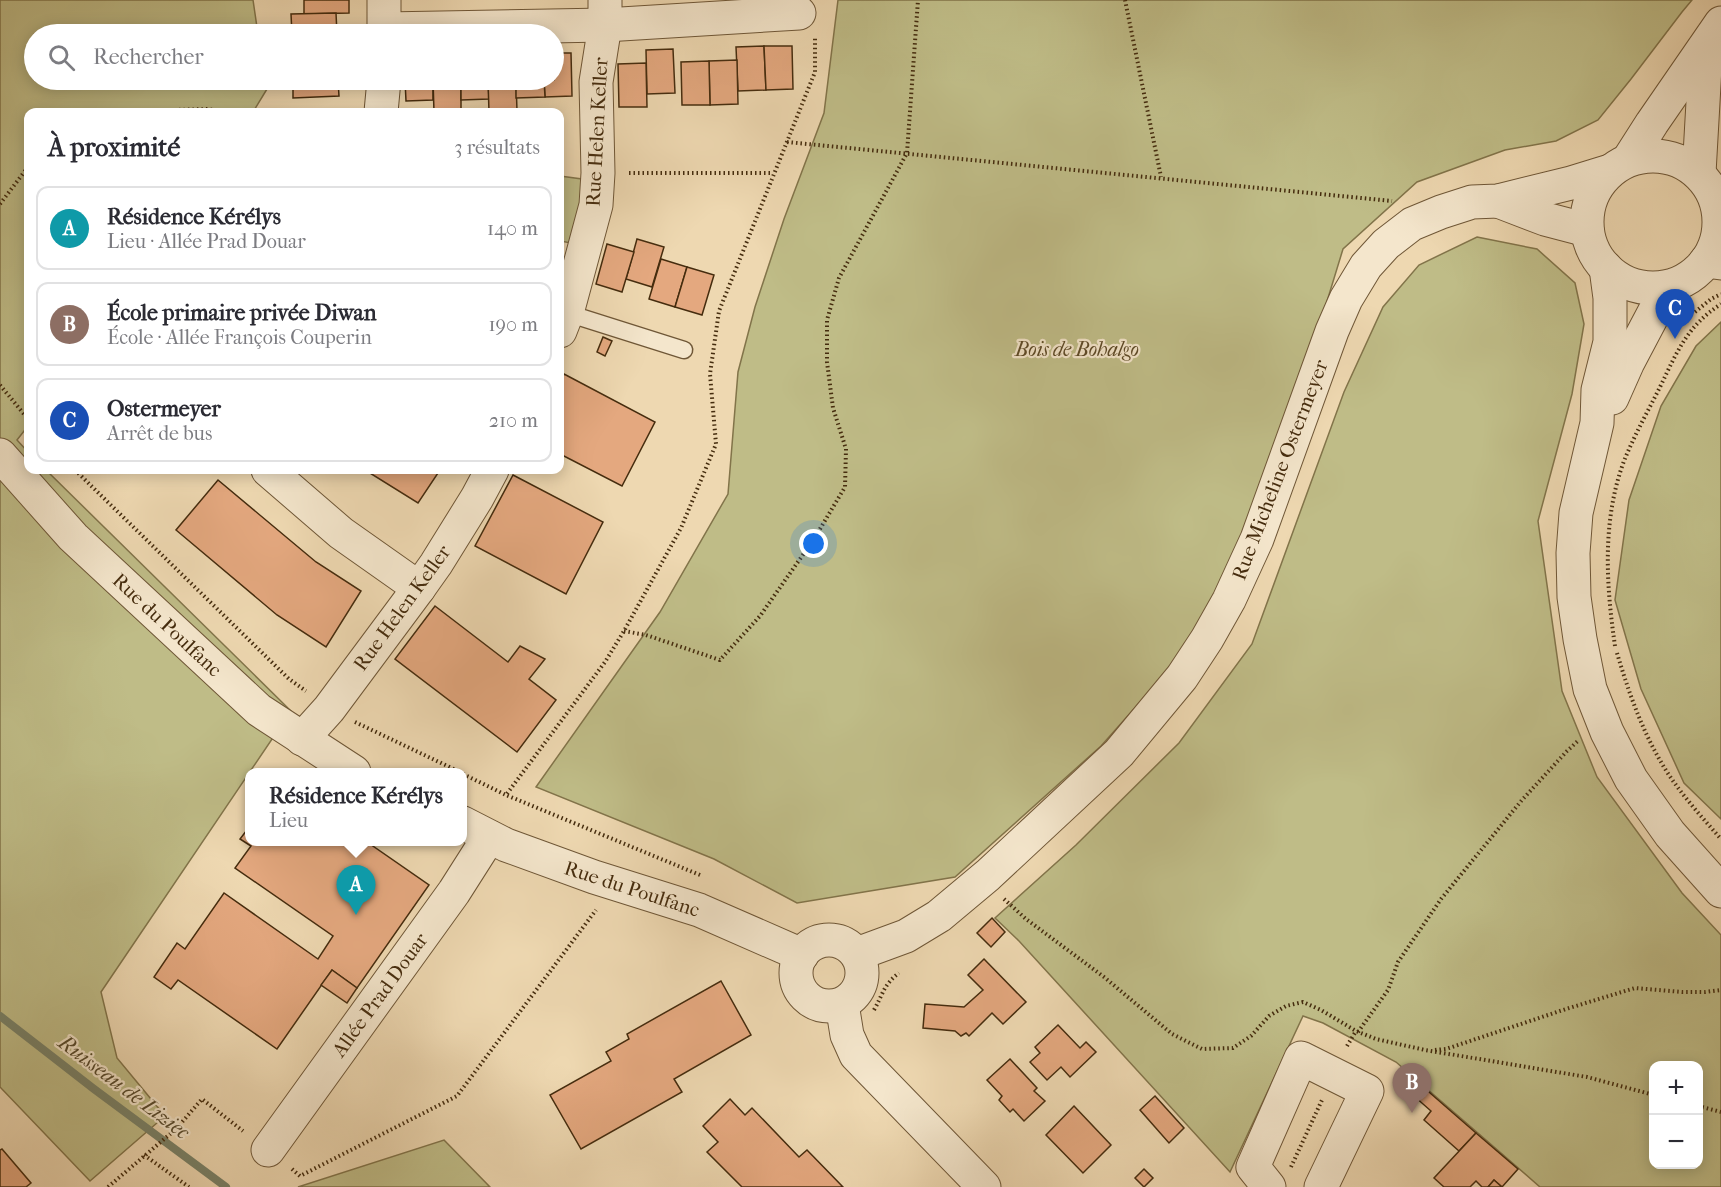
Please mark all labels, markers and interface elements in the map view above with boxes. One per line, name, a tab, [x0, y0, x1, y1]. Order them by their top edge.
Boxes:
search box	[24, 24, 564, 90]
icon: search	[45, 41, 78, 74]
text: Rechercher	[93, 44, 204, 70]
street label: Rue Helen Keller	[582, 56, 612, 207]
text: À proximité	[48, 132, 180, 163]
text: 3 résultats	[454, 136, 540, 159]
text: Résidence Kérélys	[107, 204, 281, 230]
text: A	[63, 217, 76, 240]
text: 140 m	[487, 217, 538, 240]
text: Lieu · Allée Prad Douar	[107, 230, 306, 253]
pin: C	[1656, 290, 1694, 339]
text: École primaire privée Diwan	[107, 300, 377, 326]
text: B	[63, 313, 76, 336]
text: 190 m	[488, 313, 538, 336]
text: École · Allée François Couperin	[107, 326, 372, 349]
park label: Bois de Bohalgo	[1014, 338, 1139, 361]
street label: Rue Micheline Ostermeyer	[1227, 356, 1333, 583]
text: Ostermeyer	[107, 396, 221, 422]
text: C	[63, 409, 76, 432]
text: 210 m	[489, 409, 538, 432]
text: Arrêt de bus	[107, 422, 212, 445]
your location	[799, 529, 828, 558]
street label: Rue Helen Keller	[349, 540, 456, 675]
street label: Rue du Poulfanc	[108, 569, 226, 681]
popup	[245, 768, 467, 846]
text: Résidence Kérélys	[269, 783, 443, 809]
text: Lieu	[269, 809, 308, 832]
street label: Rue du Poulfanc	[562, 856, 703, 922]
pin: A	[336, 866, 376, 915]
street label: Allée Prad Douar	[327, 928, 433, 1062]
water label: Ruisseau de Liziec	[52, 1029, 195, 1145]
map controls	[1649, 1061, 1703, 1169]
button: +	[1649, 1061, 1703, 1115]
pin: B	[1392, 1064, 1432, 1113]
button: −	[1649, 1115, 1703, 1169]

